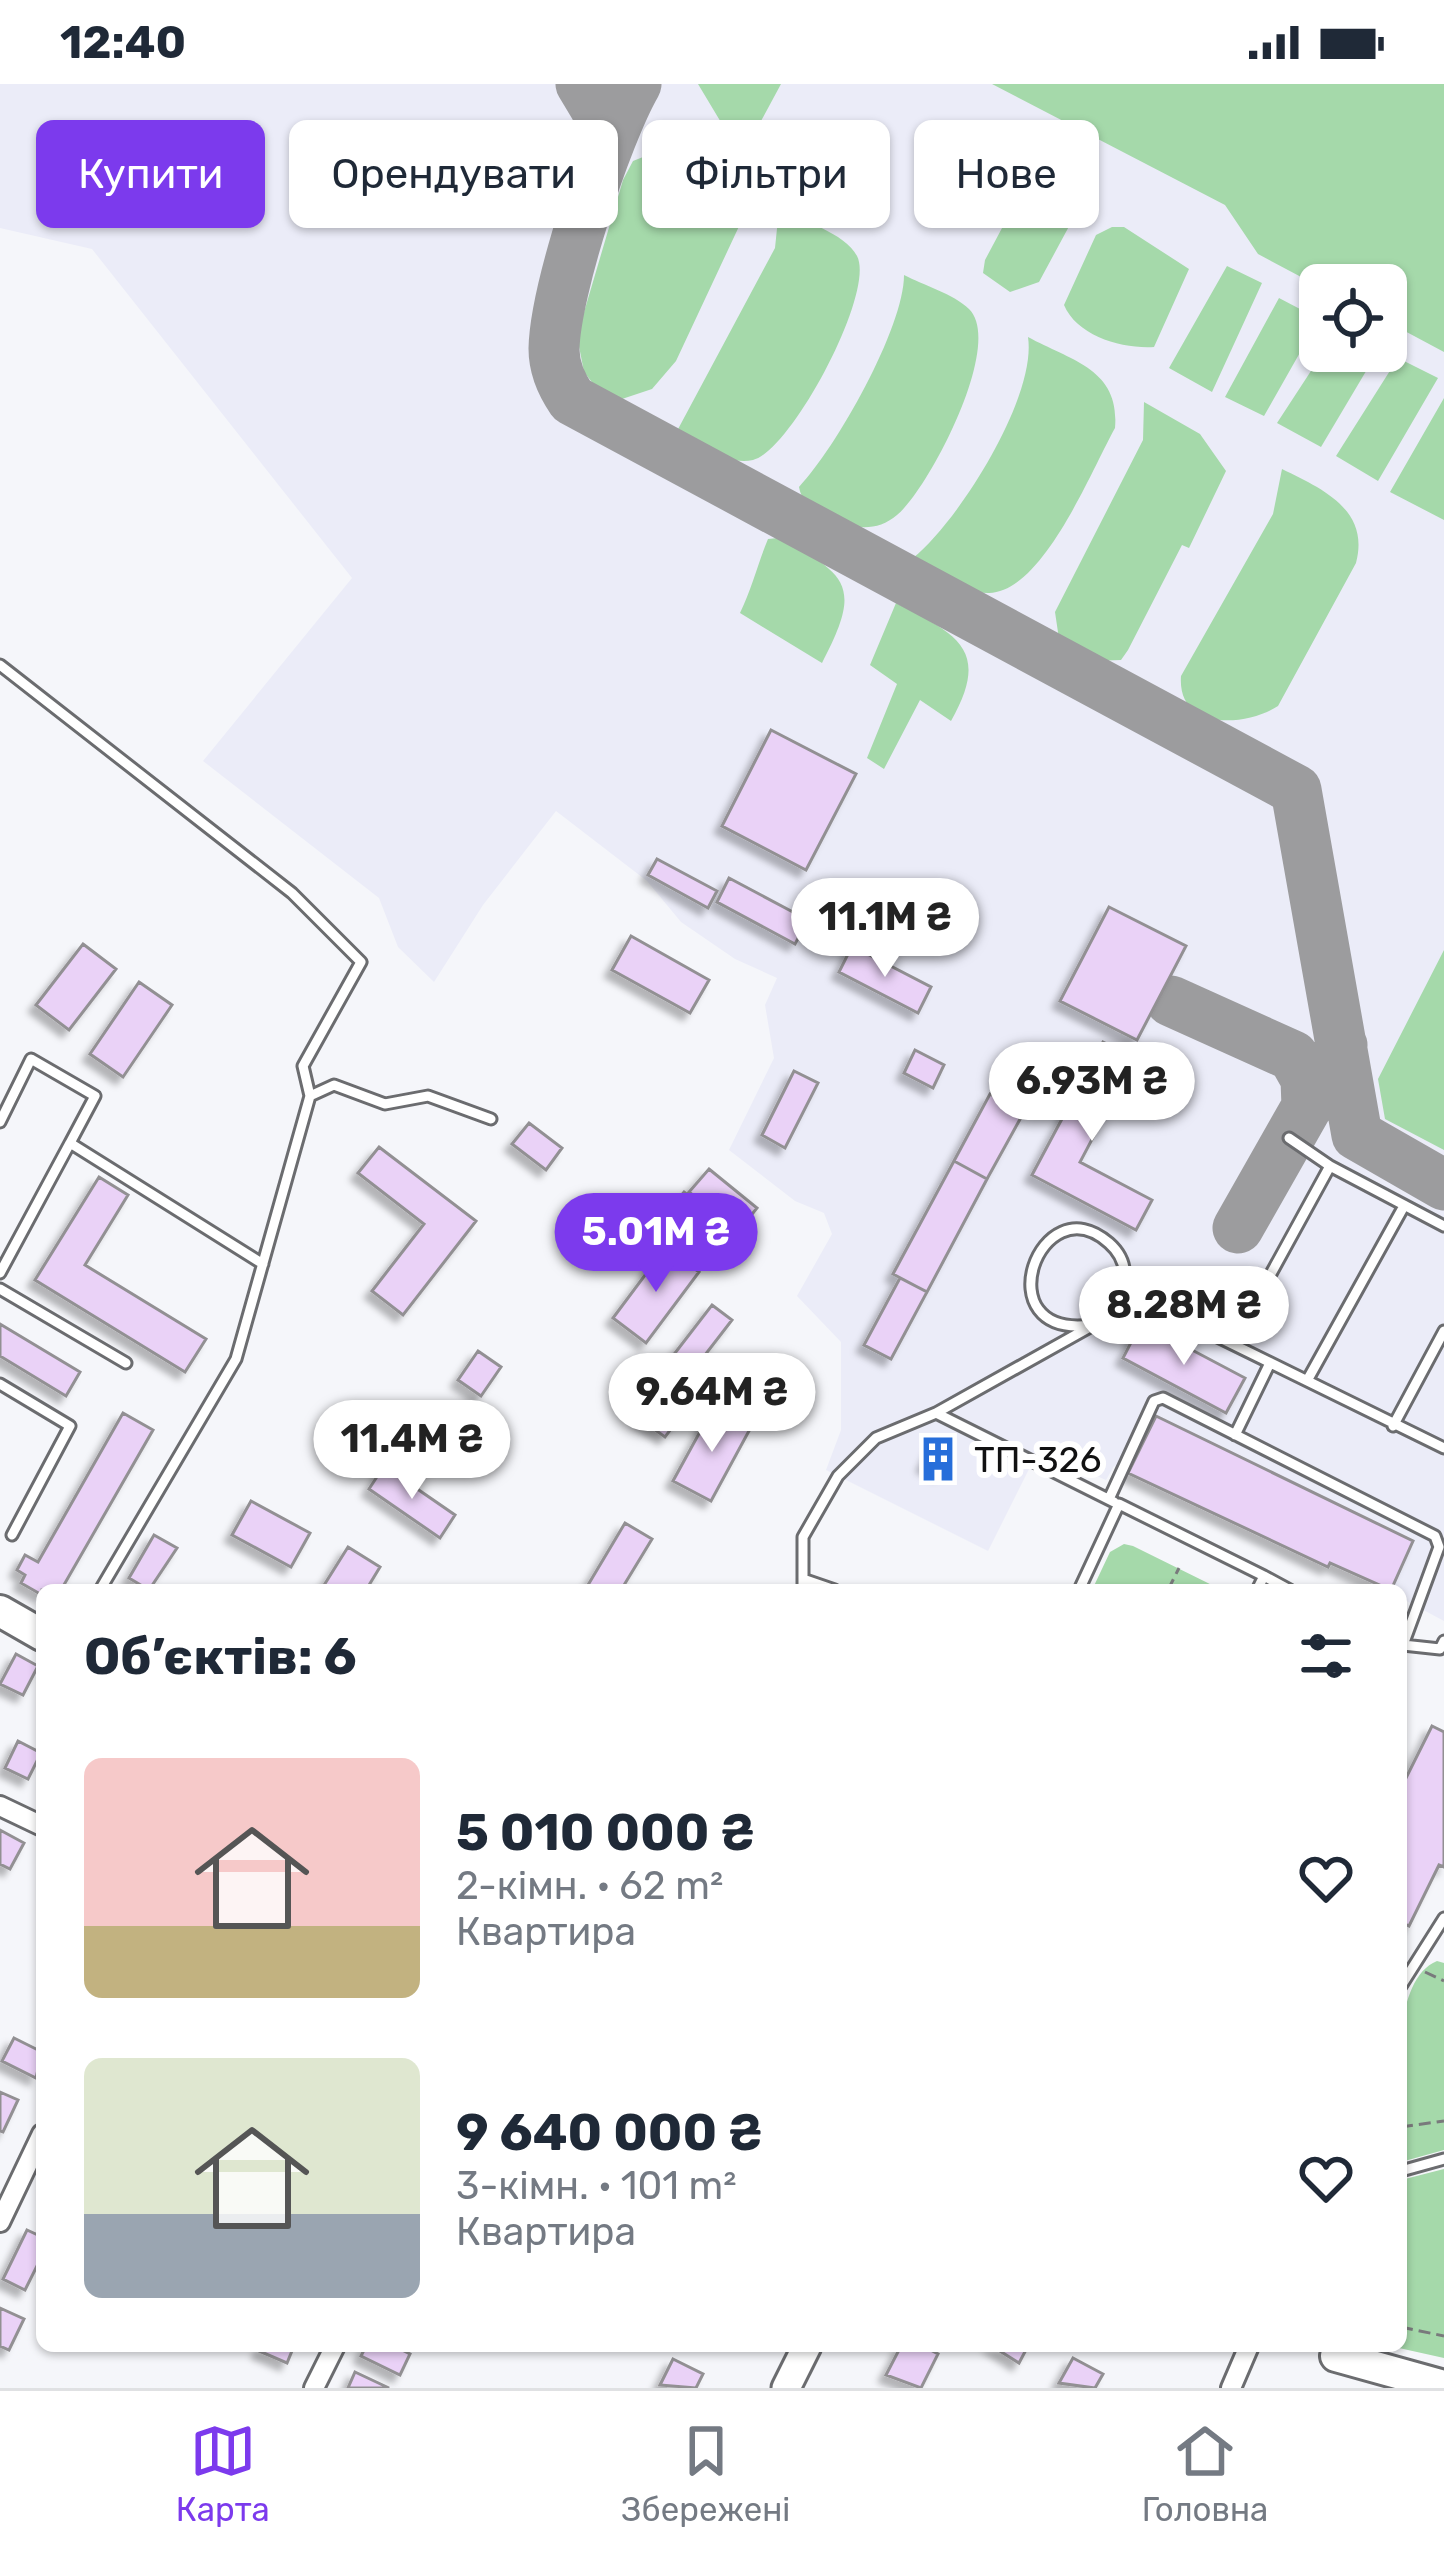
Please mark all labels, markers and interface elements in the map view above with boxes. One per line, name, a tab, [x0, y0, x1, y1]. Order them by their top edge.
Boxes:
text: 12:40	[60, 16, 186, 69]
chip: Купити	[36, 120, 265, 228]
chip: Орендувати	[289, 120, 618, 228]
chip: Фільтри	[642, 120, 890, 228]
chip: Нове	[914, 120, 1099, 228]
map controls	[1299, 264, 1407, 372]
button: locate	[1299, 264, 1407, 372]
pin: 11.1M ₴	[774, 878, 996, 980]
text: 11.1M ₴	[818, 894, 952, 940]
pin: 6.93M ₴	[981, 1042, 1203, 1144]
text: 6.93M ₴	[1016, 1058, 1168, 1104]
pin: 5.01M ₴	[545, 1193, 767, 1295]
text: 5.01M ₴	[582, 1209, 730, 1255]
pin: 8.28M ₴	[1073, 1266, 1295, 1368]
text: 8.28M ₴	[1106, 1282, 1262, 1328]
pin: 9.64M ₴	[601, 1353, 823, 1455]
text: 9.64M ₴	[636, 1369, 788, 1415]
pin: 11.4M ₴	[301, 1400, 523, 1502]
text: 11.4M ₴	[340, 1416, 484, 1462]
building icon: ТП-326	[913, 1434, 963, 1484]
place label: ТП-326	[974, 1438, 1101, 1481]
icon: filters	[1293, 1623, 1359, 1689]
text: Об’єктів: 6	[84, 1626, 357, 1687]
text: 5 010 000 ₴	[456, 1802, 755, 1863]
icon: home	[180, 1806, 324, 1950]
icon: heart	[1293, 1845, 1359, 1911]
text: 2-кімн. · 62 m²	[456, 1863, 723, 1909]
text: Квартира	[456, 1909, 636, 1955]
text: 9 640 000 ₴	[456, 2102, 763, 2163]
icon: home	[180, 2106, 324, 2250]
icon: heart	[1293, 2145, 1359, 2211]
text: 3-кімн. · 101 m²	[456, 2163, 737, 2209]
text: Квартира	[456, 2209, 636, 2255]
tab: Карта	[176, 2418, 270, 2529]
tab: Збережені	[621, 2418, 790, 2529]
tab: Головна	[1142, 2418, 1268, 2529]

